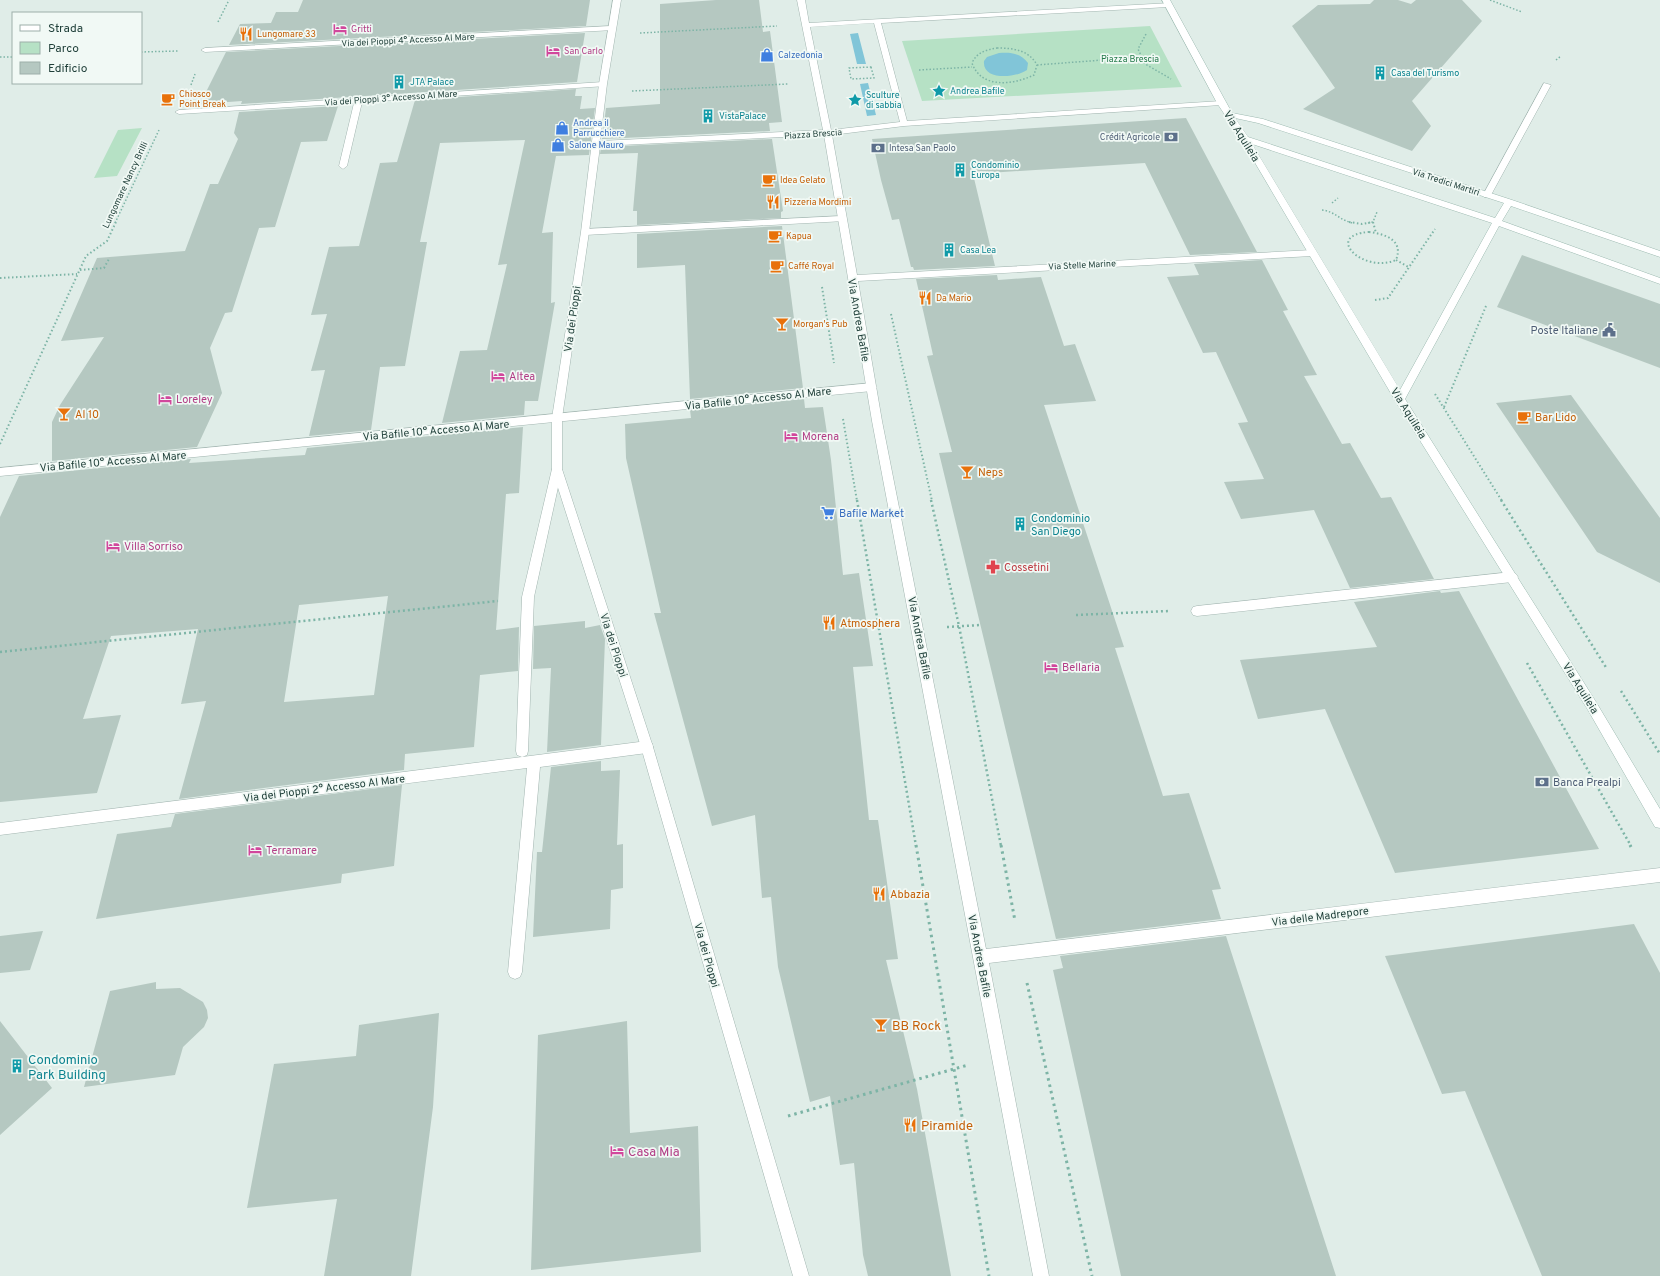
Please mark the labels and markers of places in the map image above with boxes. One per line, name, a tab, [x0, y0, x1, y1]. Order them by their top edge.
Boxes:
hotel icon: Gritti	[332, 21, 348, 37]
place label: Gritti	[351, 24, 372, 35]
restaurant icon: Lungomare 33	[238, 26, 254, 42]
place label: Lungomare 33	[257, 29, 316, 40]
hotel icon: San Carlo	[545, 43, 561, 59]
place label: San Carlo	[564, 46, 603, 57]
shop icon: Calzedonia	[759, 47, 775, 63]
place label: Calzedonia	[778, 50, 823, 61]
building icon: Casa del Turismo	[1372, 65, 1388, 81]
place label: Casa del Turismo	[1391, 68, 1459, 79]
building icon: JTA Palace	[391, 74, 407, 90]
place label: JTA Palace	[410, 77, 454, 88]
place icon: Andrea Bafile	[931, 83, 947, 99]
place label: Andrea Bafile	[950, 86, 1005, 97]
place label: Chiosco Point Break	[179, 89, 226, 110]
place label: Sculture di sabbia	[866, 90, 902, 111]
cafe icon: Chiosco Point Break	[160, 91, 176, 107]
place icon: Sculture di sabbia	[847, 92, 863, 108]
building icon: VistaPalace	[700, 108, 716, 124]
place label: VistaPalace	[719, 111, 766, 122]
place label: Andrea il Parrucchiere	[573, 118, 625, 139]
shop icon: Andrea il Parrucchiere	[554, 120, 570, 136]
bank icon: Crédit Agricole	[1163, 129, 1179, 145]
place label: Crédit Agricole	[1100, 132, 1160, 143]
shop icon: Salone Mauro	[550, 137, 566, 153]
place label: Salone Mauro	[569, 140, 624, 151]
bank icon: Intesa San Paolo	[870, 140, 886, 156]
place label: Intesa San Paolo	[889, 143, 956, 154]
place label: Condominio Europa	[971, 160, 1019, 181]
building icon: Condominio Europa	[952, 162, 968, 178]
cafe icon: Idea Gelato	[761, 172, 777, 188]
place label: Idea Gelato	[780, 175, 826, 186]
restaurant icon: Pizzeria Mordimi	[765, 194, 781, 210]
place label: Pizzeria Mordimi	[784, 197, 851, 208]
cafe icon: Kapua	[767, 228, 783, 244]
place label: Kapua	[786, 231, 812, 242]
building icon: Casa Lea	[941, 242, 957, 258]
place label: Casa Lea	[960, 245, 996, 256]
cafe icon: Caffé Royal	[769, 258, 785, 274]
place label: Caffé Royal	[788, 261, 834, 272]
restaurant icon: Da Mario	[917, 290, 933, 306]
place label: Da Mario	[936, 293, 971, 304]
bar icon: Morgan's Pub	[774, 316, 790, 332]
place label: Morgan's Pub	[793, 319, 847, 330]
public building icon: Poste Italiane	[1601, 322, 1617, 338]
place label: Poste Italiane	[1531, 324, 1598, 338]
hotel icon: Altea	[490, 368, 506, 384]
place label: Altea	[509, 370, 535, 384]
hotel icon: Loreley	[157, 391, 173, 407]
place label: Loreley	[176, 393, 213, 407]
bar icon: Al 10	[56, 406, 72, 422]
place label: Al 10	[75, 408, 99, 422]
cafe icon: Bar Lido	[1516, 409, 1532, 425]
place label: Bar Lido	[1535, 411, 1576, 425]
hotel icon: Morena	[783, 428, 799, 444]
place label: Morena	[802, 430, 839, 444]
bar icon: Neps	[959, 464, 975, 480]
place label: Neps	[978, 466, 1003, 480]
supermarket icon: Bafile Market	[820, 505, 836, 521]
place label: Bafile Market	[839, 507, 904, 521]
place label: Condominio San Diego	[1031, 512, 1090, 539]
building icon: Condominio San Diego	[1012, 516, 1028, 532]
hotel icon: Villa Sorriso	[105, 538, 121, 554]
place label: Villa Sorriso	[124, 540, 183, 554]
pharmacy icon: Cossetini	[985, 559, 1001, 575]
place label: Cossetini	[1004, 561, 1049, 575]
restaurant icon: Atmosphera	[821, 615, 837, 631]
place label: Atmosphera	[840, 617, 900, 631]
hotel icon: Bellaria	[1043, 659, 1059, 675]
place label: Bellaria	[1062, 661, 1100, 675]
bank icon: Banca Prealpi	[1534, 774, 1550, 790]
place label: Banca Prealpi	[1553, 776, 1621, 790]
hotel icon: Terramare	[247, 842, 263, 858]
place label: Terramare	[266, 844, 317, 858]
restaurant icon: Abbazia	[871, 886, 887, 902]
place label: Abbazia	[890, 888, 930, 902]
bar icon: BB Rock	[873, 1017, 889, 1033]
place label: BB Rock	[892, 1019, 941, 1035]
place label: Condominio Park Building	[28, 1053, 106, 1084]
building icon: Condominio Park Building	[9, 1058, 25, 1074]
restaurant icon: Piramide	[902, 1117, 918, 1133]
place label: Piramide	[921, 1119, 973, 1135]
hotel icon: Casa Mia	[609, 1143, 625, 1159]
place label: Casa Mia	[628, 1145, 680, 1161]

